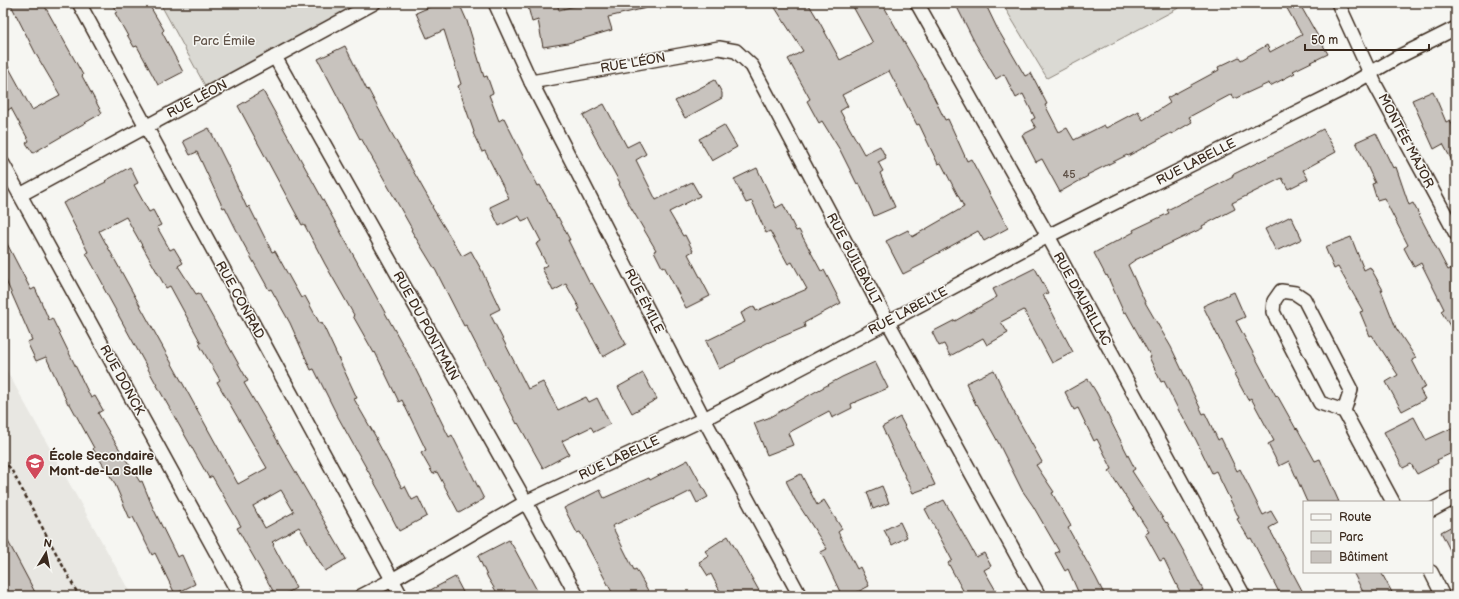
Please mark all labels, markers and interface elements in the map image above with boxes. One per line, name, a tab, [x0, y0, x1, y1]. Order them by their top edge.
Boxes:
scale bar	[1305, 26, 1429, 52]
park label: Parc Émile	[193, 33, 256, 49]
text: 50 m	[1311, 33, 1338, 48]
street label: RUE LÉON	[599, 49, 667, 77]
street label: RUE LÉON	[164, 76, 230, 122]
street label: MONTÉE MAJOR	[1374, 91, 1438, 191]
street label: RUE LABELLE	[1153, 135, 1239, 189]
house number: 45	[1062, 168, 1076, 181]
street label: RUE GUILBAULT	[823, 210, 885, 308]
street label: RUE D'AURILLAC	[1050, 249, 1114, 349]
street label: RUE CONRAD	[212, 258, 268, 342]
street label: RUE ÉMILE	[621, 266, 667, 336]
street label: RUE DU PONTMAIN	[389, 269, 463, 383]
street label: RUE LABELLE	[866, 283, 951, 339]
street label: RUE DONCK	[96, 342, 148, 418]
street label: RUE LABELLE	[576, 432, 662, 484]
place label: École Secondaire Mont-de-La Salle	[49, 447, 155, 479]
school or university icon: École Secondaire Mont-de-La Salle	[24, 452, 46, 480]
legend	[1303, 501, 1433, 573]
text: Route	[1339, 510, 1371, 525]
text: Parc	[1339, 530, 1363, 545]
north arrow	[26, 533, 66, 573]
text: N	[42, 537, 53, 551]
text: Bâtiment	[1339, 550, 1388, 565]

